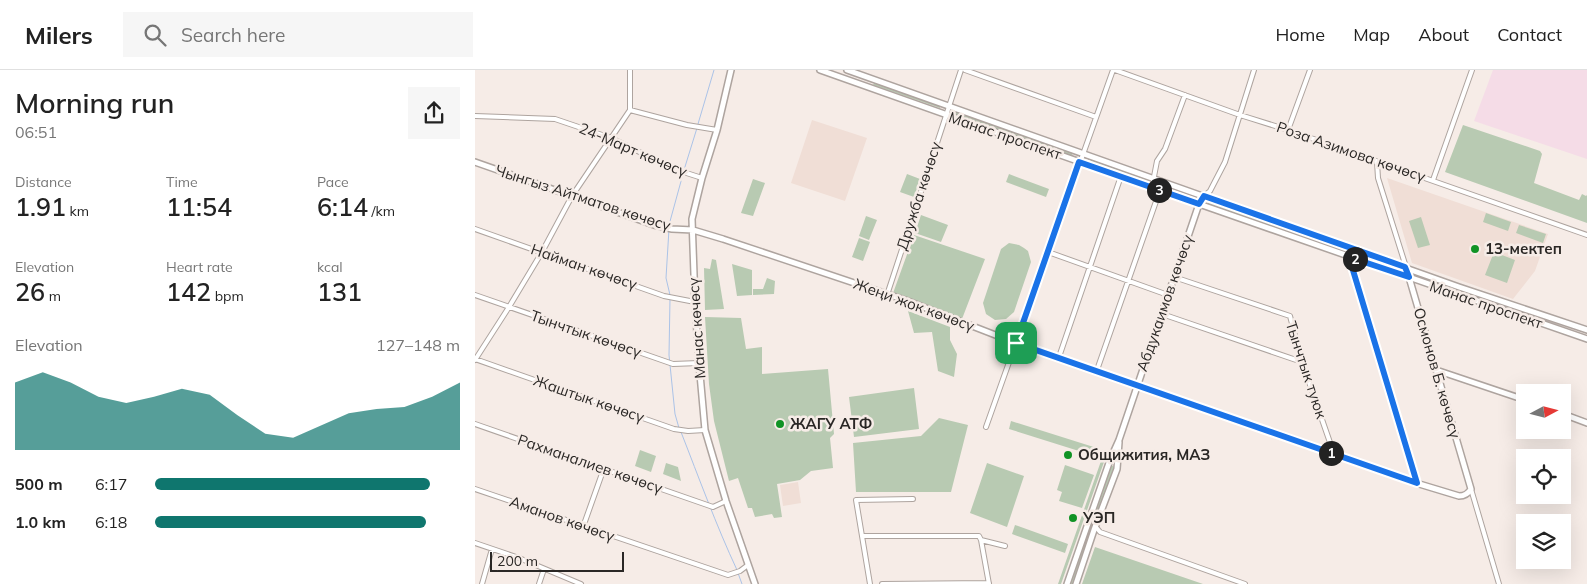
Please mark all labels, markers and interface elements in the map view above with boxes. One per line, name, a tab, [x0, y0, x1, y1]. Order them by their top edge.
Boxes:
search box	[123, 12, 473, 57]
text: Milers	[25, 20, 93, 50]
icon: search	[141, 21, 169, 49]
text: Search here	[181, 23, 285, 47]
text: Home	[1275, 23, 1325, 46]
text: Map	[1353, 23, 1390, 46]
text: About	[1418, 23, 1469, 46]
text: Contact	[1497, 23, 1562, 46]
text: Morning run	[15, 85, 174, 120]
button: share	[408, 87, 460, 139]
street label: Манас проспект	[946, 107, 1064, 164]
street label: Роза Азимова көчөсү	[1274, 117, 1428, 186]
street label: 24-Март көчөсү	[576, 118, 690, 181]
text: 06:51	[15, 122, 57, 142]
street label: Дружба көчөсү	[892, 139, 945, 252]
street label: Чынгыз Айтматов көчөсү	[493, 160, 673, 235]
text: Distance	[15, 173, 72, 191]
text: Time	[166, 173, 198, 191]
text: Pace	[317, 173, 349, 191]
pin: 3	[1147, 178, 1171, 202]
text: 3	[1155, 181, 1164, 199]
text: 1.91	[15, 191, 66, 222]
text: 11:54	[166, 191, 232, 222]
text: 6:14	[317, 191, 368, 222]
text: km	[66, 202, 89, 220]
text: /km	[368, 202, 395, 220]
street label: Абдукаимов көчөсү	[1132, 232, 1197, 374]
street label: Найман көчөсү	[528, 239, 640, 294]
place label: 13-мектеп	[1485, 239, 1562, 258]
marker: 13-мектеп	[1469, 243, 1481, 255]
pin: 2	[1343, 246, 1367, 272]
text: 2	[1351, 250, 1360, 268]
text: Elevation	[15, 258, 74, 276]
text: Heart rate	[166, 258, 233, 276]
text: kcal	[317, 258, 343, 276]
street label: Жеңи жок көчөсү	[851, 274, 977, 335]
text: 26	[15, 276, 45, 307]
text: 142	[166, 276, 211, 307]
text: 131	[317, 276, 362, 307]
street label: Манас проспект	[1427, 276, 1545, 333]
street label: Манас көчөсү	[683, 277, 710, 379]
text: m	[45, 287, 61, 305]
text: bpm	[211, 287, 244, 305]
street label: Осмонов Б. көчөсү	[1410, 305, 1465, 440]
street label: Тынчтык көчөсү	[528, 306, 644, 361]
street label: Тынчтык туюк	[1282, 319, 1331, 422]
pin	[995, 322, 1037, 364]
icon: arrive	[1002, 329, 1030, 357]
text: Elevation	[15, 335, 83, 355]
text: 127–148 m	[376, 335, 460, 355]
street label: Жаштык көчөсү	[531, 371, 647, 426]
north arrow	[1516, 384, 1571, 439]
map controls	[1516, 384, 1571, 569]
place label: ЖАГУ АТФ	[790, 414, 872, 433]
marker: ЖАГУ АТФ	[774, 418, 786, 430]
street label: Рахманалиев көчөсү	[515, 430, 665, 497]
pin: 1	[1319, 440, 1343, 466]
text: 1	[1327, 444, 1336, 462]
place label: Общижития, МАЗ	[1078, 445, 1210, 464]
marker: Общижития, МАЗ	[1062, 449, 1074, 461]
button: locate	[1516, 449, 1571, 504]
text: 500 m	[15, 474, 63, 494]
text: 6:17	[95, 474, 127, 494]
street label: Аманов көчөсү	[507, 492, 617, 545]
place label: УЭП	[1082, 508, 1115, 527]
text: 1.0 km	[15, 512, 66, 532]
text: 6:18	[95, 512, 127, 532]
marker: УЭП	[1067, 512, 1079, 524]
button: layers	[1516, 514, 1571, 569]
scale bar	[490, 549, 624, 572]
text: 200 m	[497, 552, 538, 570]

